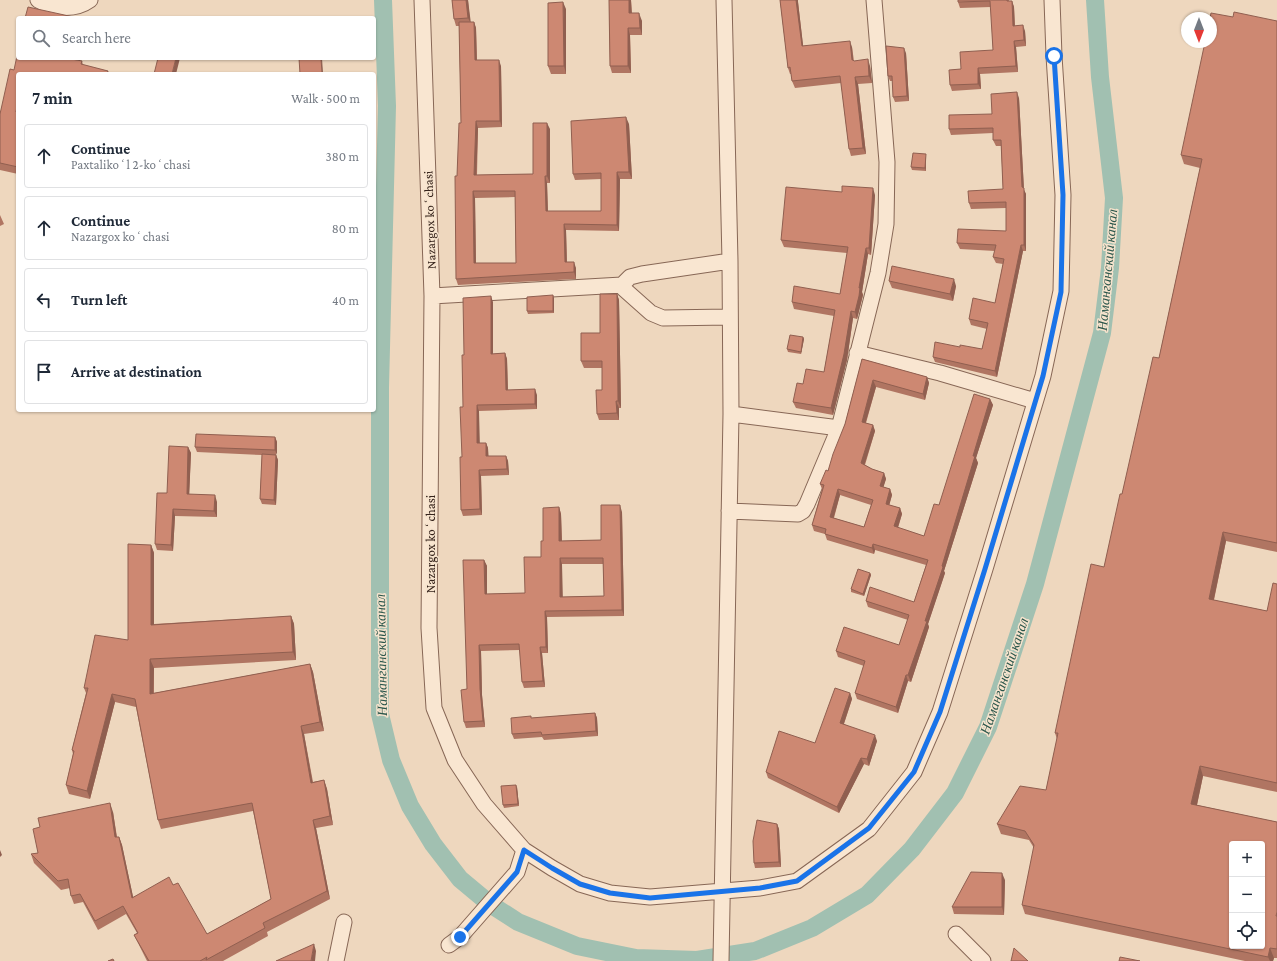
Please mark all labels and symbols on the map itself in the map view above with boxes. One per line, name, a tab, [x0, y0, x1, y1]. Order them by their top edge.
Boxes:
north arrow	[1181, 12, 1217, 48]
route start	[1045, 47, 1063, 65]
street label: Nazargox koʻchasi	[420, 170, 439, 269]
water label: Наманганский канал	[1094, 209, 1120, 332]
street label: Nazargox koʻchasi	[423, 494, 438, 593]
water label: Наманганский канал	[372, 594, 390, 717]
water label: Наманганский канал	[976, 616, 1031, 737]
route end	[451, 928, 469, 946]

